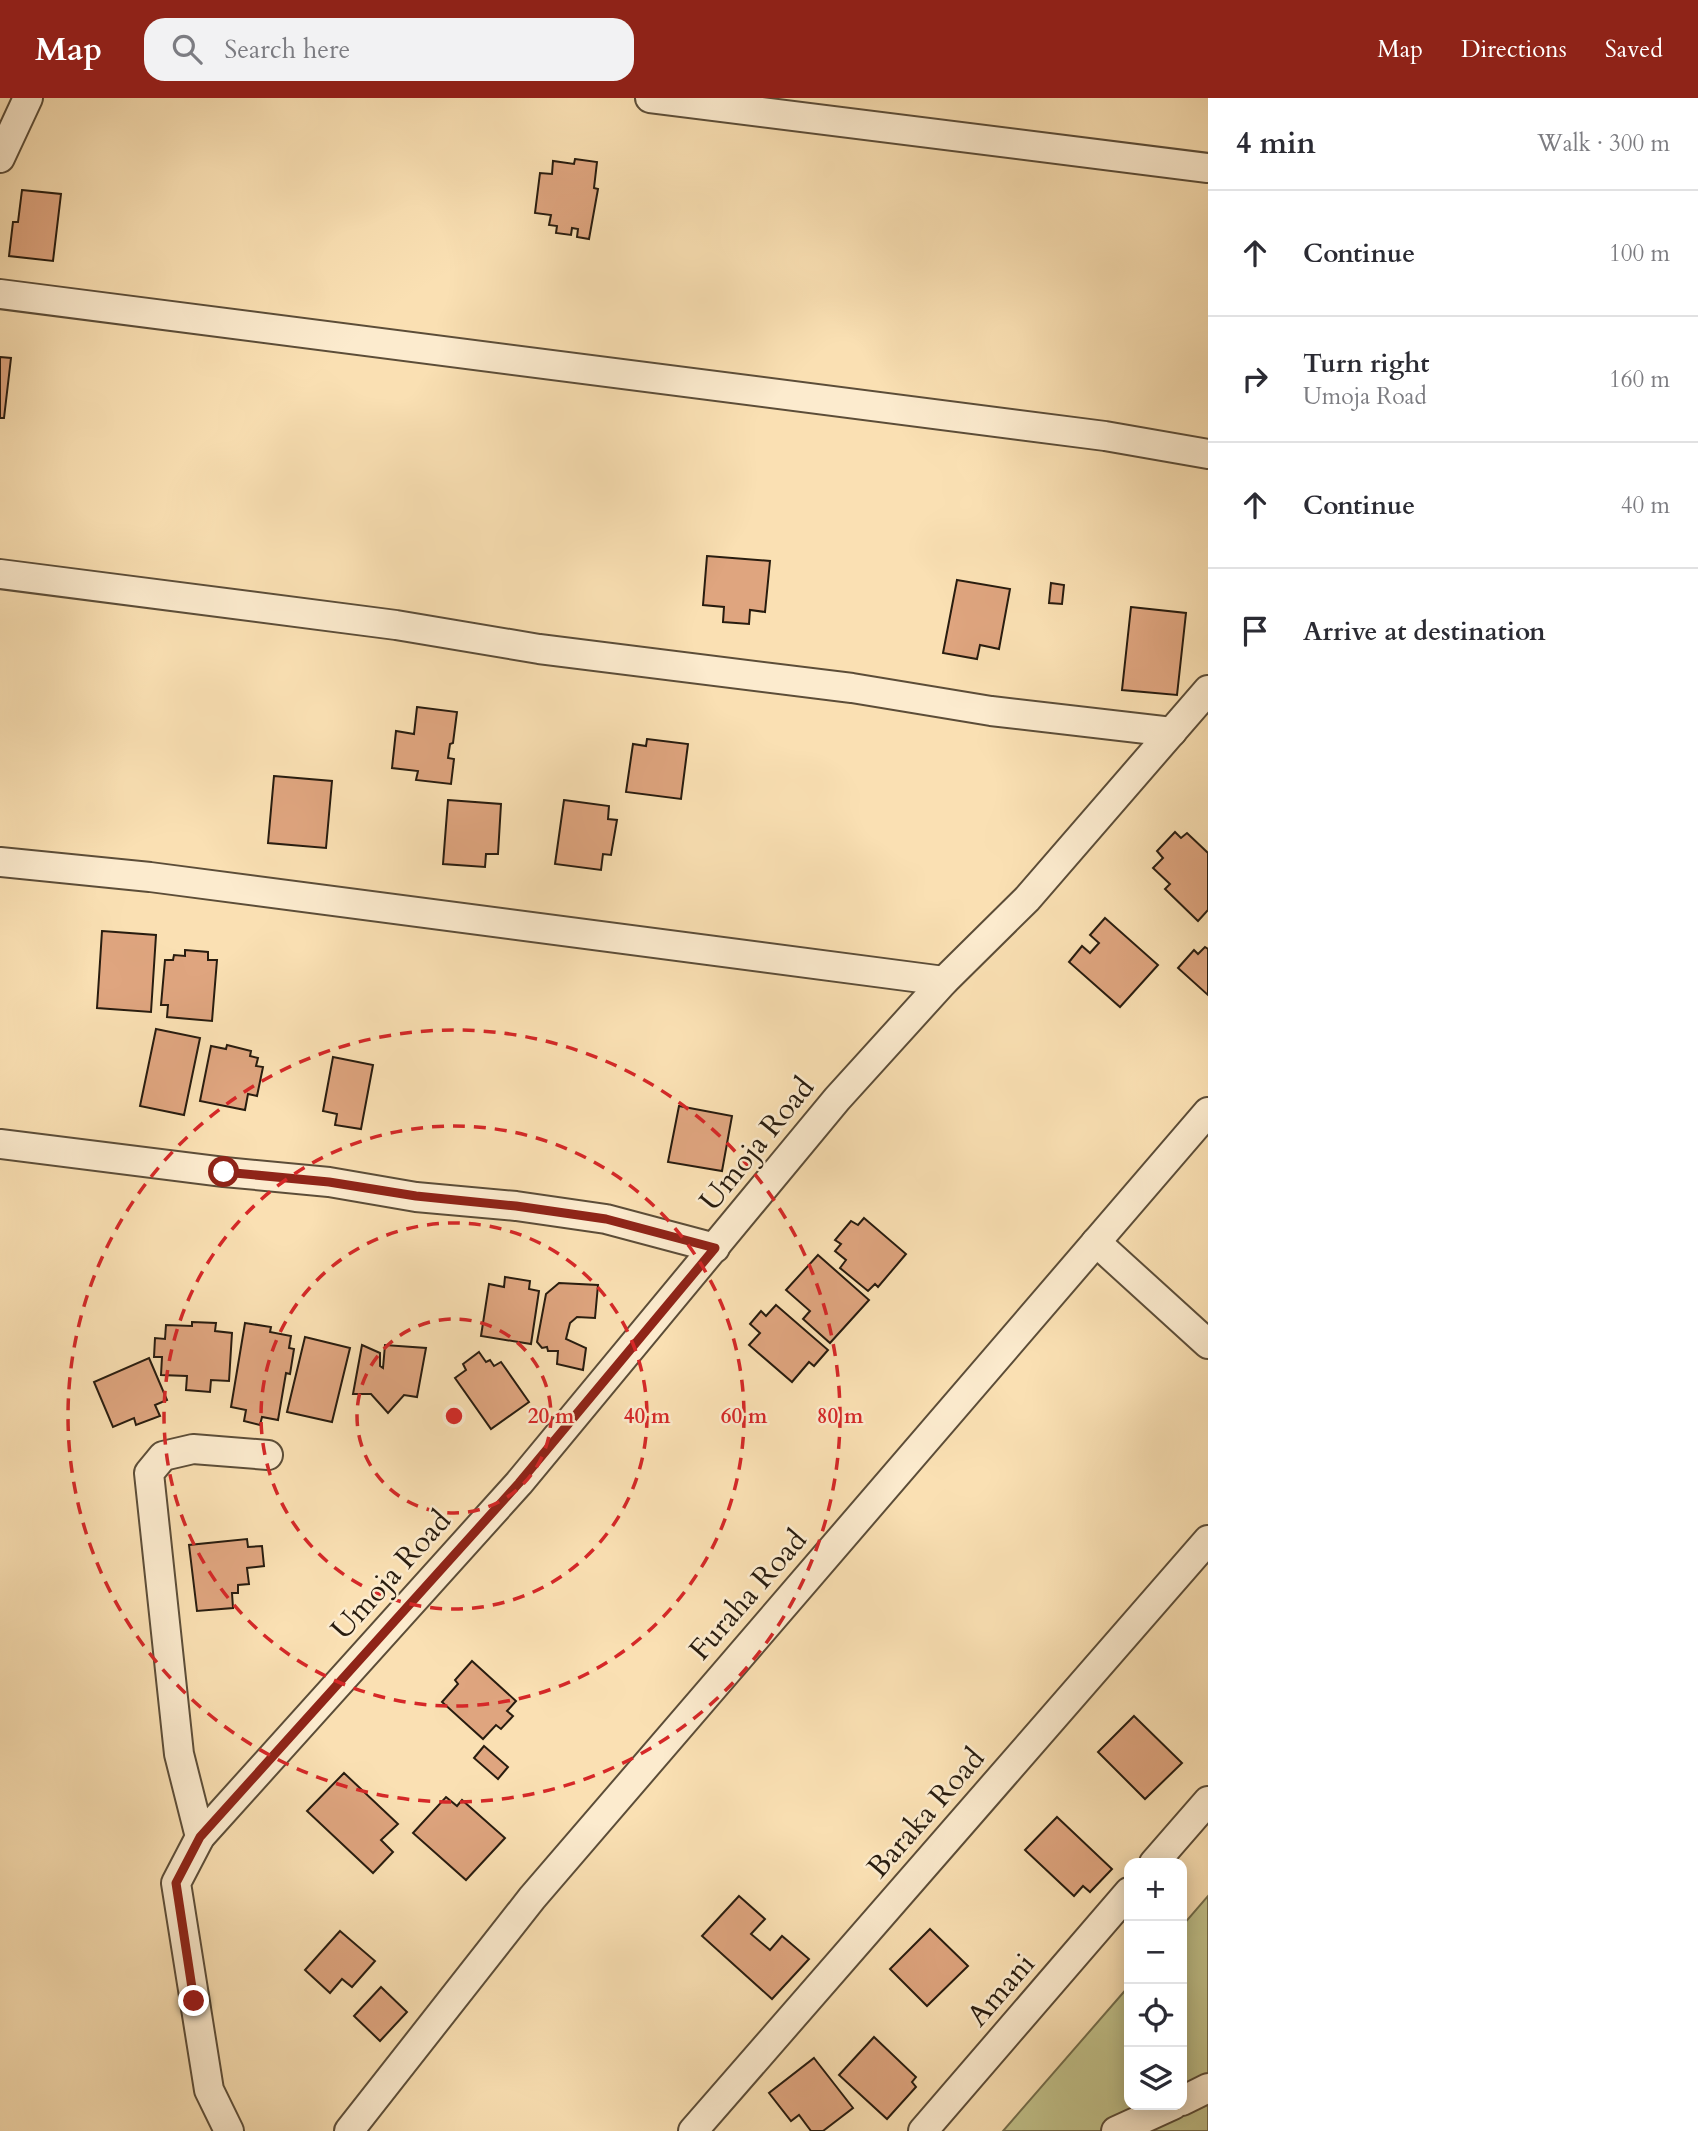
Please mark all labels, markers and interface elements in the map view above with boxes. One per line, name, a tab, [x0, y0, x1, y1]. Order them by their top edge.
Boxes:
search box	[144, 18, 634, 81]
text: Map	[35, 27, 102, 72]
icon: search	[168, 30, 206, 68]
text: Search here	[224, 32, 350, 67]
text: Map	[1377, 33, 1423, 66]
text: Directions	[1461, 33, 1567, 66]
text: Saved	[1605, 33, 1663, 66]
text: 4 min	[1236, 123, 1316, 164]
text: Walk · 300 m	[1537, 128, 1670, 159]
icon: ahead	[1236, 234, 1274, 272]
text: Continue	[1303, 236, 1415, 271]
text: 100 m	[1609, 238, 1670, 269]
text: Turn right	[1303, 346, 1430, 381]
icon: right	[1236, 360, 1274, 398]
text: 160 m	[1609, 364, 1670, 395]
text: Umoja Road	[1303, 381, 1427, 412]
icon: ahead	[1236, 486, 1274, 524]
text: Continue	[1303, 488, 1415, 523]
text: 40 m	[1621, 490, 1670, 521]
icon: arrive	[1236, 612, 1274, 650]
text: Arrive at destination	[1303, 614, 1546, 649]
street label: Umoja Road	[690, 1068, 824, 1220]
route start	[208, 1156, 239, 1187]
text: 20 m	[528, 1402, 575, 1431]
text: 40 m	[624, 1402, 671, 1431]
text: 60 m	[721, 1402, 768, 1431]
text: 80 m	[817, 1402, 864, 1431]
centre of rings	[442, 1404, 466, 1428]
street label: Umoja Road	[322, 1501, 460, 1649]
street label: Furaha Road	[680, 1521, 816, 1669]
street label: Baraka Road	[858, 1739, 994, 1887]
map controls	[1124, 1858, 1187, 2110]
button: +	[1124, 1858, 1187, 1921]
button: −	[1124, 1921, 1187, 1984]
street label: Amani	[958, 1944, 1044, 2036]
button: locate	[1124, 1984, 1187, 2047]
route end	[178, 1985, 209, 2016]
button: layers	[1124, 2047, 1187, 2110]

